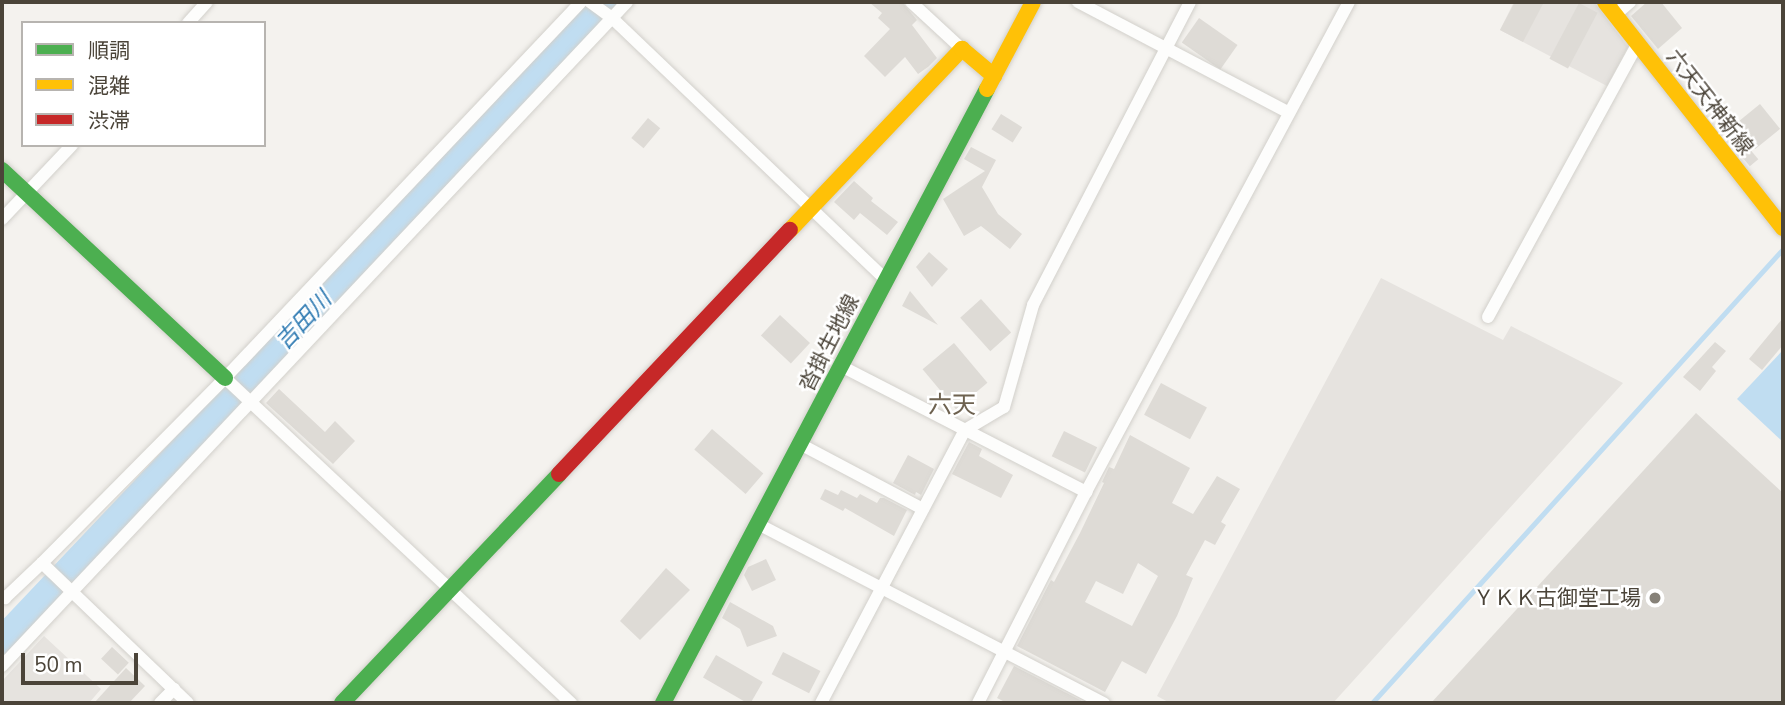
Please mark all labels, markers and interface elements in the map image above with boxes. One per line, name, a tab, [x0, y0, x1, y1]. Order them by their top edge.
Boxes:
legend	[21, 21, 266, 147]
text: 順調	[88, 37, 130, 65]
street label: 六天天神新線	[1661, 45, 1759, 159]
text: 混雑	[88, 72, 130, 100]
text: 渋滞	[88, 107, 130, 135]
water label: 吉田川	[270, 286, 338, 356]
street label: 沓掛生地線	[794, 291, 864, 395]
district label: 六天	[928, 392, 976, 420]
place label: ＹＫＫ古御堂工場	[1473, 585, 1641, 611]
marker: ＹＫＫ古御堂工場	[1647, 590, 1663, 606]
scale bar	[24, 638, 142, 682]
text: 50 m	[34, 651, 83, 679]

